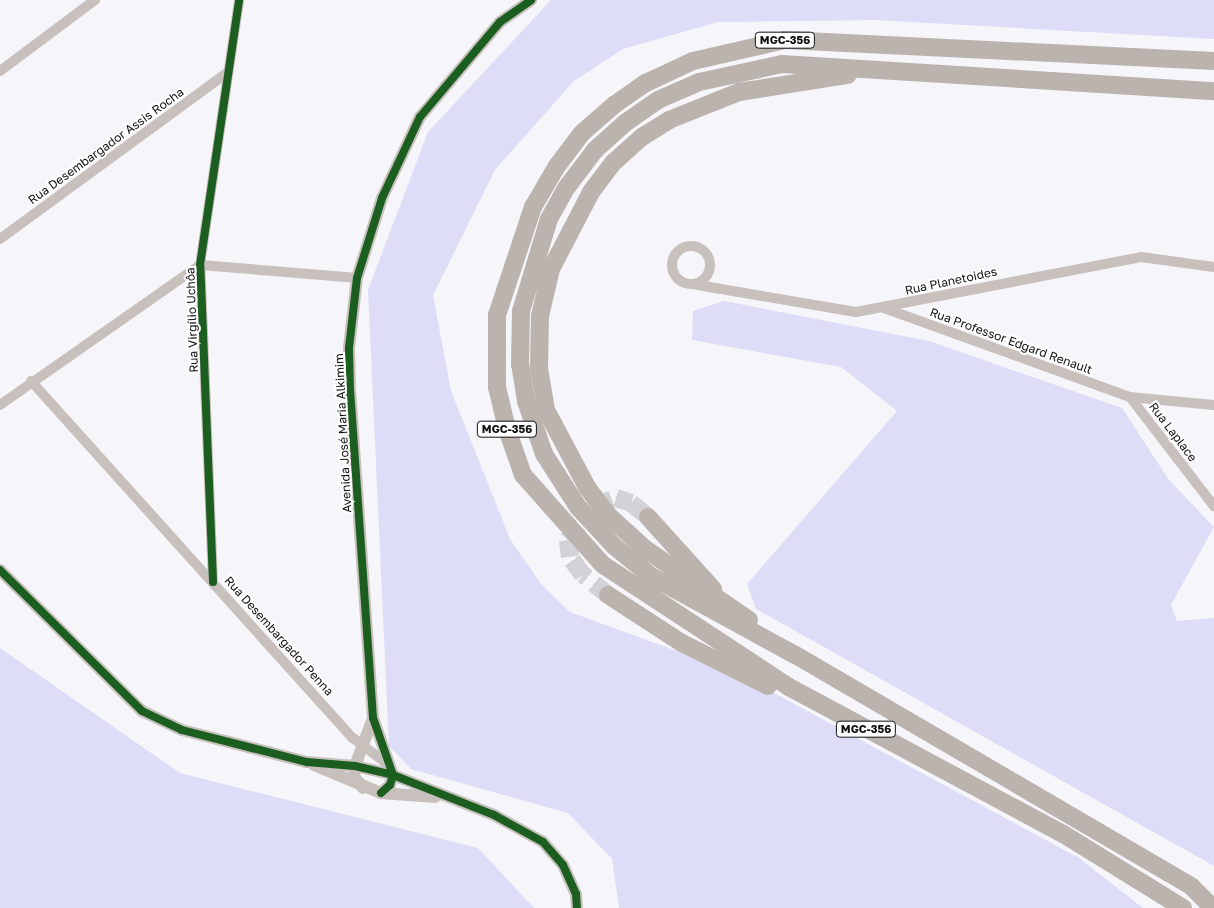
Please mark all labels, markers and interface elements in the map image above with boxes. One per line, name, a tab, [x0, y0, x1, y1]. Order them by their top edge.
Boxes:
road number: MGC-356	[754, 32, 816, 48]
street label: Rua Desembargador Assis Rocha	[25, 85, 187, 207]
street label: Rua Planetoides	[904, 264, 998, 298]
street label: Rua Virgílio Uchôa	[183, 267, 201, 373]
street label: Rua Professor Edgard Renault	[928, 305, 1094, 377]
street label: Avenida José Maria Alkimim	[332, 353, 354, 513]
street label: Rua Laplace	[1146, 400, 1200, 464]
road number: MGC-356	[476, 420, 538, 438]
street label: Rua Desembargador Penna	[222, 573, 336, 699]
road number: MGC-356	[835, 721, 897, 738]

